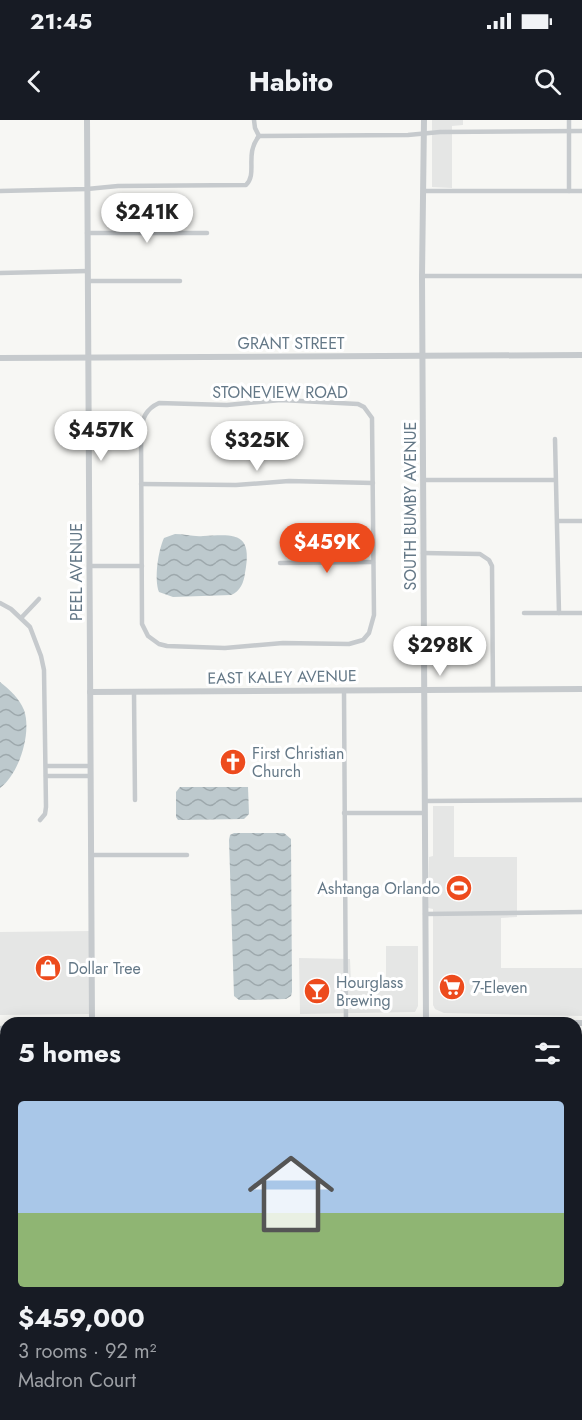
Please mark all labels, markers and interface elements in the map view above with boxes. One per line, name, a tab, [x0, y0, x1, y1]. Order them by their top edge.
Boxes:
text: 21:45	[30, 5, 92, 37]
text: Habito	[249, 62, 333, 101]
icon: back	[18, 65, 51, 98]
icon: search	[531, 65, 564, 98]
pin: $241K	[105, 193, 189, 244]
text: $241K	[115, 198, 179, 227]
street label: GRANT STREET	[238, 332, 345, 355]
street label: STONEVIEW ROAD	[212, 381, 348, 404]
pin: $457K	[59, 411, 143, 462]
text: $457K	[68, 416, 134, 445]
pin: $325K	[215, 421, 299, 472]
street label: SOUTH BUMBY AVENUE	[399, 422, 422, 590]
text: $325K	[225, 426, 289, 455]
street label: PEEL AVENUE	[65, 523, 88, 621]
pin: $459K	[285, 523, 369, 574]
text: $459K	[294, 528, 360, 557]
pin: $298K	[398, 626, 482, 677]
text: $298K	[407, 631, 473, 660]
street label: EAST KALEY AVENUE	[207, 664, 357, 690]
place label: First Christian Church	[252, 742, 344, 783]
church icon: First Christian Church	[218, 747, 248, 777]
sports icon: Ashtanga Orlando	[444, 873, 474, 903]
place label: Ashtanga Orlando	[317, 877, 440, 900]
shop icon: Dollar Tree	[33, 953, 63, 983]
place label: Dollar Tree	[68, 957, 141, 980]
place label: Hourglass Brewing	[336, 971, 403, 1012]
supermarket icon: 7-Eleven	[437, 972, 467, 1002]
bar icon: Hourglass Brewing	[302, 976, 332, 1006]
place label: 7-Eleven	[472, 976, 528, 999]
text: 5 homes	[18, 1034, 121, 1072]
icon: filters	[531, 1037, 564, 1070]
icon: home	[237, 1140, 345, 1248]
text: $459,000	[18, 1299, 145, 1337]
text: 3 rooms · 92 m²	[18, 1337, 156, 1366]
text: Madron Court	[18, 1366, 136, 1395]

